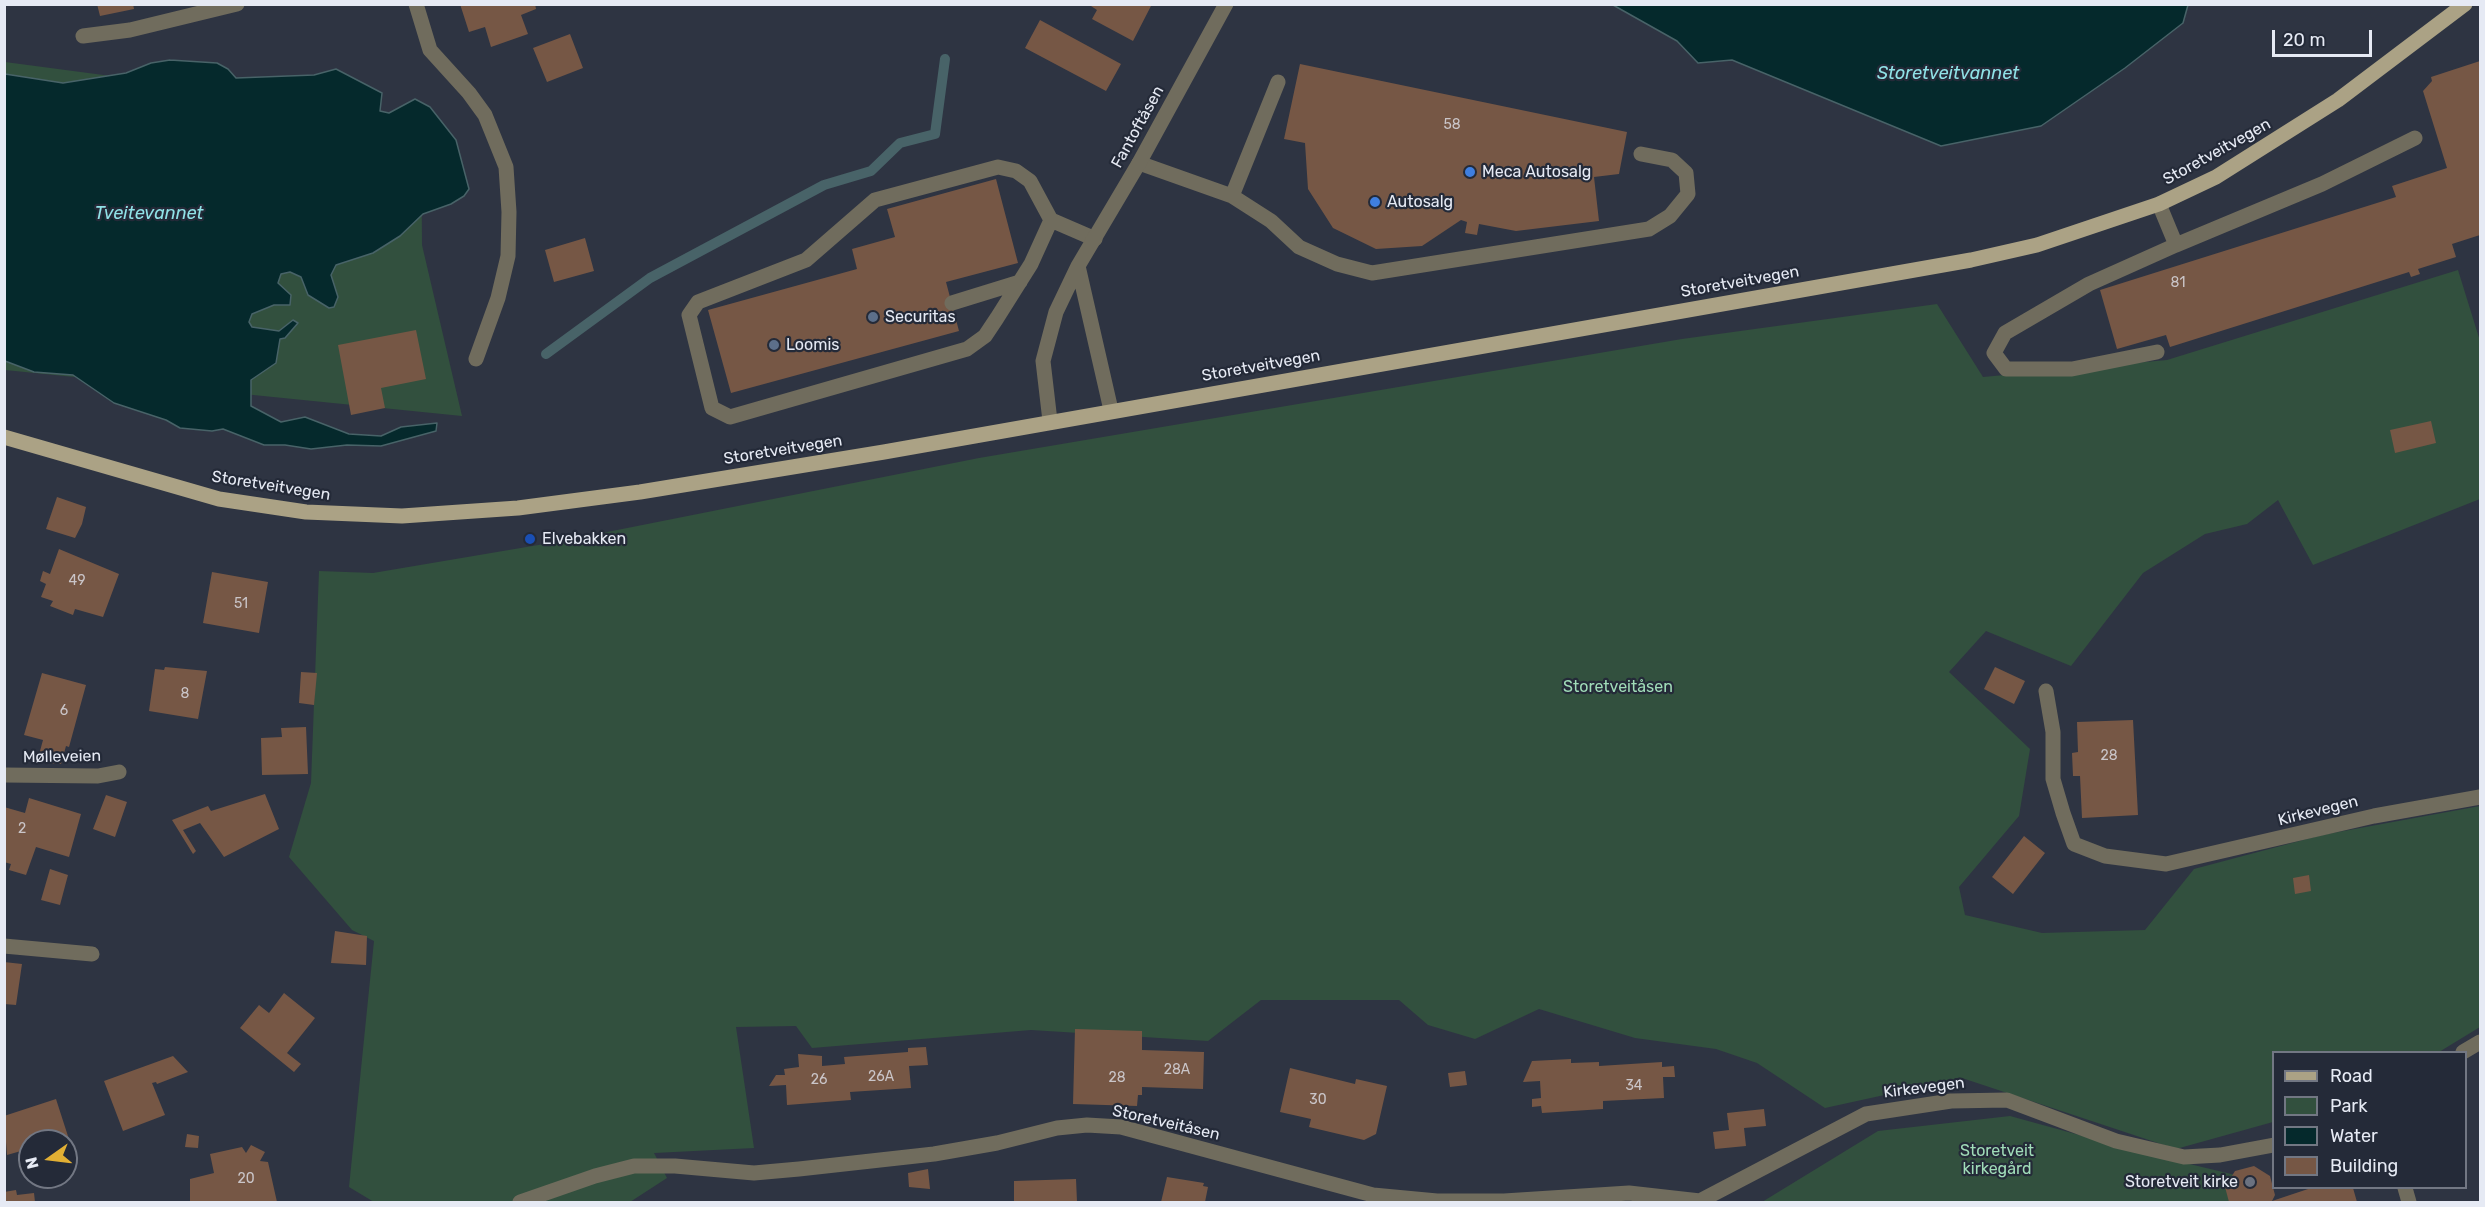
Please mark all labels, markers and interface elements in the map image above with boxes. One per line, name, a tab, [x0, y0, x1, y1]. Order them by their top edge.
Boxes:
scale bar	[2275, 18, 2376, 56]
text: 20 m	[2283, 29, 2325, 51]
water label: Storetveitvannet	[1877, 63, 2019, 85]
street label: Fantoftåsen	[1108, 83, 1168, 171]
street label: Storetveitvegen	[2160, 115, 2274, 189]
house number: 58	[1443, 117, 1461, 133]
place label: Meca Autosalg	[1482, 162, 1591, 182]
marker: Meca Autosalg	[1463, 165, 1477, 179]
place label: Autosalg	[1387, 192, 1453, 212]
marker: Autosalg	[1368, 195, 1382, 209]
water label: Tveitevannet	[95, 203, 203, 225]
street label: Storetveitvegen	[1679, 262, 1801, 302]
house number: 81	[2171, 275, 2185, 291]
place label: Securitas	[885, 307, 956, 327]
marker: Securitas	[866, 310, 880, 324]
place label: Loomis	[786, 335, 839, 355]
marker: Loomis	[767, 338, 781, 352]
street label: Storetveitvegen	[1200, 346, 1322, 386]
street label: Storetveitvegen	[722, 431, 844, 469]
street label: Storetveitvegen	[210, 467, 332, 505]
place label: Elvebakken	[542, 529, 626, 549]
marker: Elvebakken	[523, 532, 537, 546]
house number: 49	[69, 573, 85, 589]
house number: 51	[234, 596, 248, 612]
park label: Storetveitåsen	[1563, 677, 1673, 697]
house number: 8	[181, 686, 189, 702]
house number: 6	[60, 703, 68, 719]
street label: Mølleveien	[23, 747, 101, 767]
house number: 28	[2100, 748, 2118, 764]
street label: Kirkevegen	[2276, 792, 2360, 830]
house number: 2	[18, 821, 26, 837]
legend	[2272, 1051, 2467, 1189]
house number: 28A	[1164, 1062, 1190, 1078]
text: Road	[2330, 1065, 2373, 1087]
house number: 26A	[868, 1069, 894, 1085]
house number: 28	[1108, 1070, 1126, 1086]
house number: 26	[811, 1072, 827, 1088]
street label: Kirkevegen	[1882, 1073, 1966, 1103]
house number: 34	[1625, 1078, 1643, 1094]
house number: 30	[1309, 1092, 1327, 1108]
text: Park	[2330, 1095, 2367, 1117]
street label: Storetveitåsen	[1110, 1101, 1222, 1145]
text: Water	[2330, 1125, 2378, 1147]
north arrow	[18, 1129, 78, 1189]
park label: Storetveit kirkegård	[1960, 1141, 2034, 1179]
text: N	[21, 1155, 43, 1171]
text: Building	[2330, 1155, 2398, 1177]
house number: 20	[237, 1171, 255, 1187]
place label: Storetveit kirke	[2125, 1172, 2238, 1192]
marker: Storetveit kirke	[2243, 1175, 2257, 1189]

